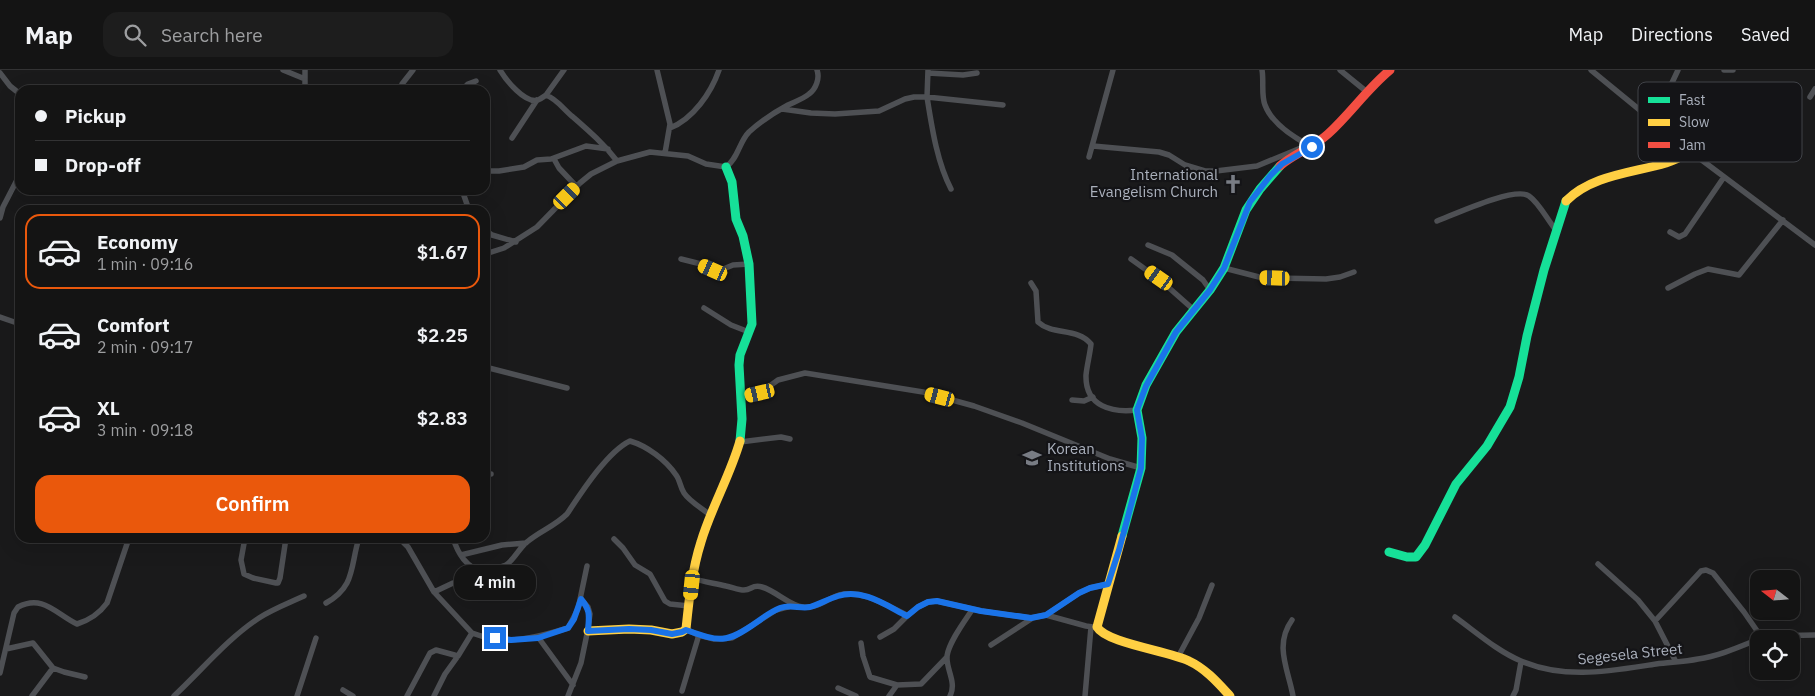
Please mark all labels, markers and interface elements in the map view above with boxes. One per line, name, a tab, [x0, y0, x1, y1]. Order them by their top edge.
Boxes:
search box	[103, 12, 453, 57]
text: Map	[25, 19, 73, 51]
icon: search	[121, 21, 149, 49]
text: Search here	[161, 23, 263, 47]
text: Map	[1568, 23, 1603, 46]
text: Directions	[1631, 23, 1713, 46]
text: Saved	[1741, 23, 1790, 46]
legend	[1638, 82, 1802, 162]
text: Fast	[1679, 91, 1705, 109]
text: Pickup	[65, 104, 126, 128]
text: Slow	[1679, 113, 1710, 131]
route start	[1301, 136, 1323, 158]
text: Jam	[1679, 136, 1706, 154]
text: Drop-off	[65, 153, 141, 177]
place label: International Evangelism Church	[1090, 165, 1218, 201]
church icon: International Evangelism Church	[1222, 173, 1244, 195]
car	[551, 180, 582, 212]
icon: car	[37, 229, 82, 274]
text: Economy	[97, 230, 178, 254]
text: $1.67	[417, 240, 468, 264]
text: 1 min · 09:16	[97, 254, 193, 274]
car	[696, 257, 729, 283]
car	[1142, 263, 1175, 293]
car	[1259, 270, 1290, 286]
icon: car	[37, 312, 82, 357]
text: Comfort	[97, 313, 170, 337]
text: $2.25	[417, 323, 468, 347]
text: 2 min · 09:17	[97, 337, 193, 357]
car	[743, 382, 776, 404]
car	[923, 386, 956, 408]
icon: car	[37, 395, 82, 440]
text: XL	[97, 396, 120, 420]
text: $2.83	[417, 406, 468, 430]
text: 3 min · 09:18	[97, 420, 193, 440]
place label: Korean Institutions	[1047, 439, 1125, 475]
school or university icon: Korean Institutions	[1021, 447, 1043, 469]
button: Confirm	[35, 475, 470, 533]
callout: 4 min	[454, 566, 536, 600]
car	[682, 569, 701, 601]
north arrow	[1750, 570, 1800, 620]
map controls	[1750, 570, 1800, 680]
text: 4 min	[474, 572, 516, 592]
route end	[484, 627, 506, 649]
button: locate	[1750, 630, 1800, 680]
street label: Segesela Street	[1577, 639, 1683, 668]

